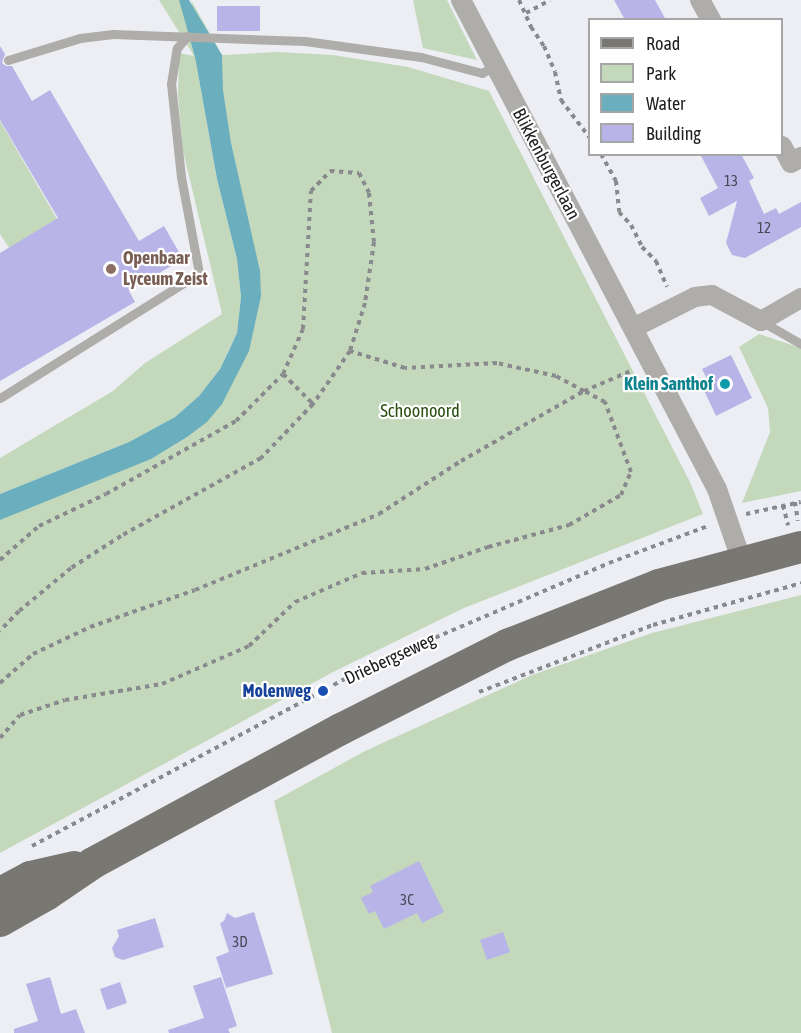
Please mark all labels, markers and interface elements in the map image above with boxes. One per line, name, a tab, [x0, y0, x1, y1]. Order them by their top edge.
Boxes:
legend	[588, 18, 783, 156]
text: Road	[646, 33, 680, 54]
text: Park	[646, 63, 676, 84]
text: Water	[646, 93, 685, 114]
street label: Blikkenburgerlaan	[508, 105, 584, 223]
text: Building	[646, 123, 701, 144]
house number: 13	[724, 172, 738, 190]
house number: 12	[757, 219, 771, 237]
place label: Openbaar Lyceum Zeist	[123, 248, 208, 290]
marker: Openbaar Lyceum Zeist	[104, 262, 118, 276]
place label: Klein Santhof	[624, 373, 713, 395]
marker: Klein Santhof	[718, 377, 732, 391]
park label: Schoonoord	[380, 400, 460, 422]
street label: Driebergseweg	[341, 629, 439, 689]
place label: Molenweg	[243, 680, 311, 702]
marker: Molenweg	[316, 684, 330, 698]
house number: 3C	[400, 891, 414, 909]
house number: 3D	[232, 933, 248, 951]

